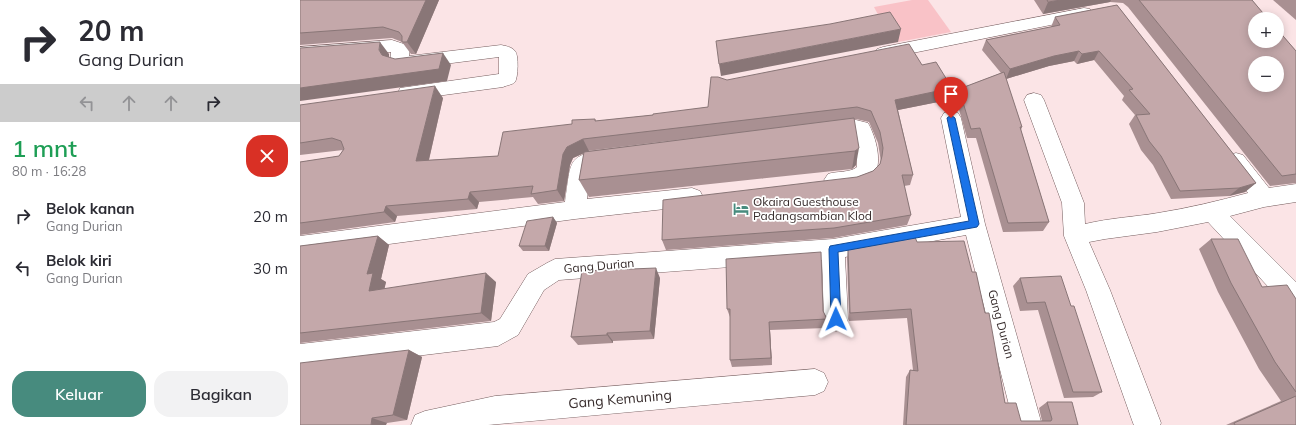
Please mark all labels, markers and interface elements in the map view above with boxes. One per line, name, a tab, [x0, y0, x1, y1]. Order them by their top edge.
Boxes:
map controls	[1248, 12, 1284, 92]
button: +	[1248, 12, 1284, 48]
text: 20 m	[78, 13, 144, 48]
icon: right	[12, 16, 64, 68]
text: Gang Durian	[78, 48, 184, 71]
button: −	[1248, 56, 1284, 92]
pin	[934, 77, 968, 118]
icon: arrive	[940, 83, 962, 105]
icon: left	[76, 92, 98, 114]
icon: ahead	[118, 92, 140, 114]
icon: ahead	[160, 92, 182, 114]
icon: right	[202, 92, 224, 114]
text: 1 mnt	[12, 133, 77, 163]
button: close	[246, 135, 288, 177]
text: 80 m · 16:28	[12, 163, 86, 179]
place label: Okaira Guesthouse Padangsambian Klod	[753, 194, 872, 223]
text: Belok kanan	[46, 199, 135, 218]
hotel icon: Okaira Guesthouse Padangsambian Klod	[732, 200, 750, 218]
icon: right	[12, 205, 34, 227]
text: 20 m	[253, 207, 288, 226]
text: Gang Durian	[46, 218, 123, 234]
text: Belok kiri	[46, 251, 112, 270]
street label: Gang Durian	[563, 255, 635, 276]
icon: left	[12, 257, 34, 279]
text: 30 m	[253, 259, 288, 278]
text: Gang Durian	[46, 270, 123, 286]
street label: Gang Durian	[985, 288, 1018, 360]
position arrow	[815, 298, 857, 340]
button: Keluar	[12, 371, 146, 417]
button: Bagikan	[154, 371, 288, 417]
street label: Gang Kemuning	[567, 386, 673, 412]

